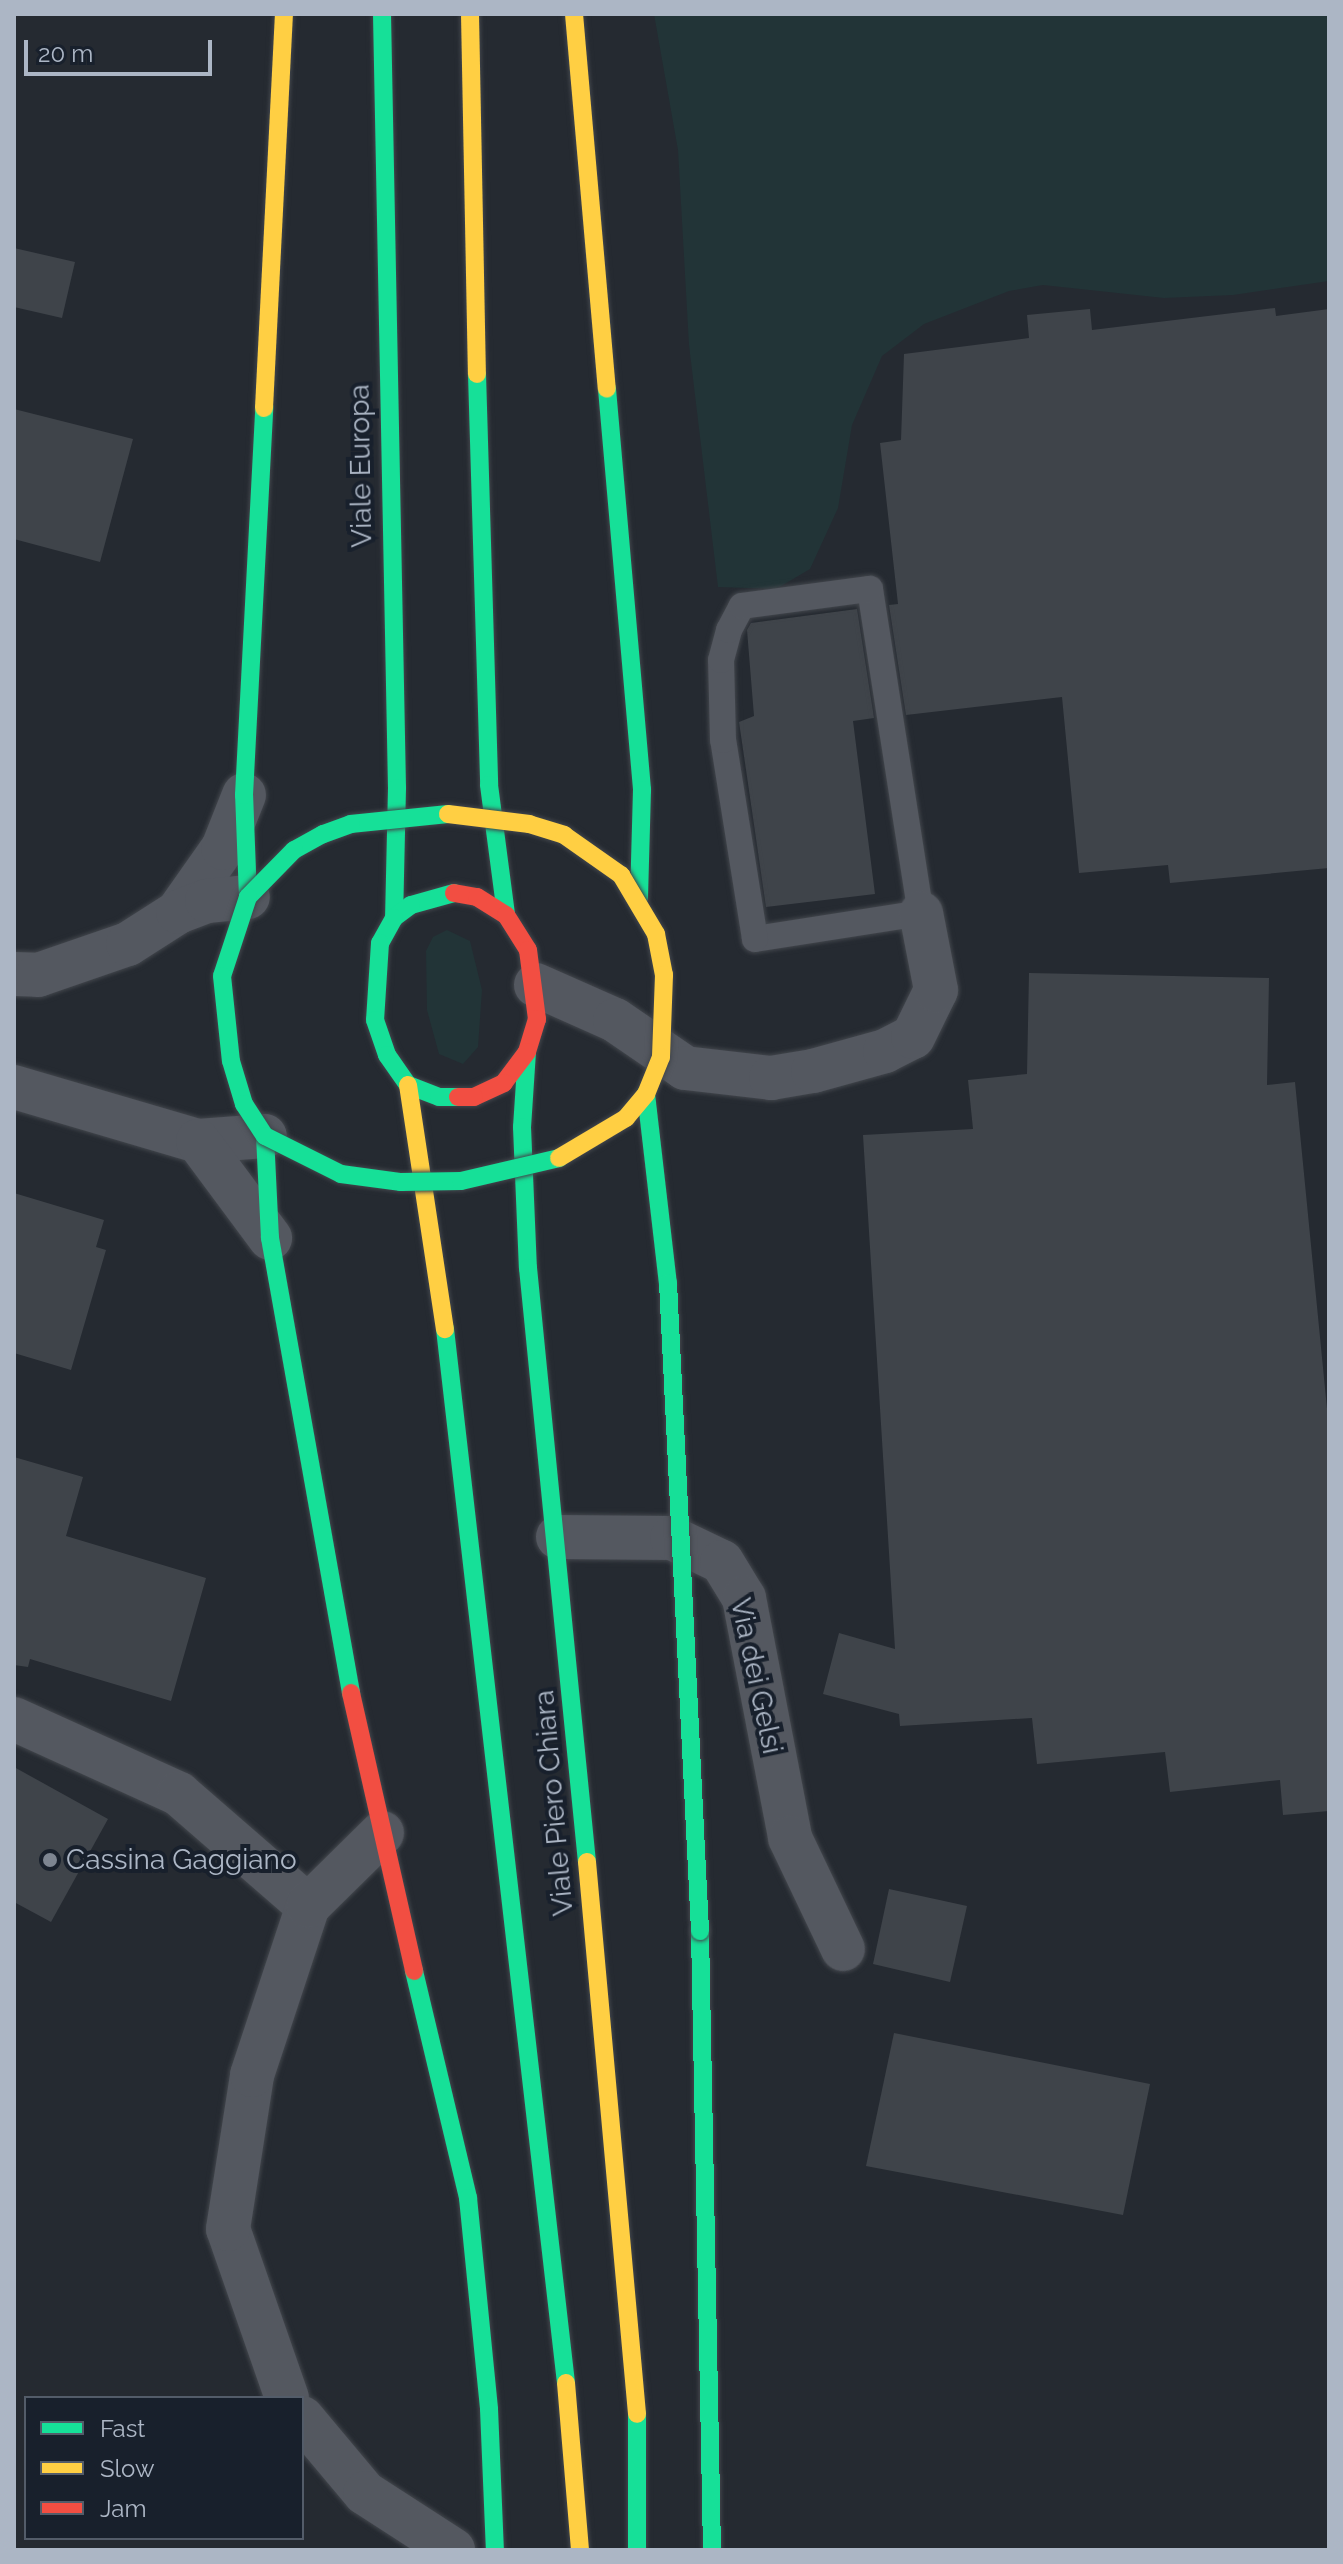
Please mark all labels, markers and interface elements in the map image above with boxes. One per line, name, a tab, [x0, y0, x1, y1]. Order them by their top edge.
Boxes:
scale bar	[28, 24, 216, 74]
text: 20 m	[38, 39, 93, 68]
street label: Viale Europa	[343, 384, 379, 548]
street label: Via dei Gelsi	[723, 1595, 789, 1757]
street label: Viale Piero Chiara	[527, 1689, 581, 1917]
place label: Cassina Gaggiano	[66, 1843, 297, 1877]
marker: Cassina Gaggiano	[41, 1851, 59, 1869]
legend	[24, 2396, 304, 2540]
text: Fast	[100, 2414, 145, 2443]
text: Slow	[100, 2454, 154, 2483]
text: Jam	[100, 2494, 146, 2523]

